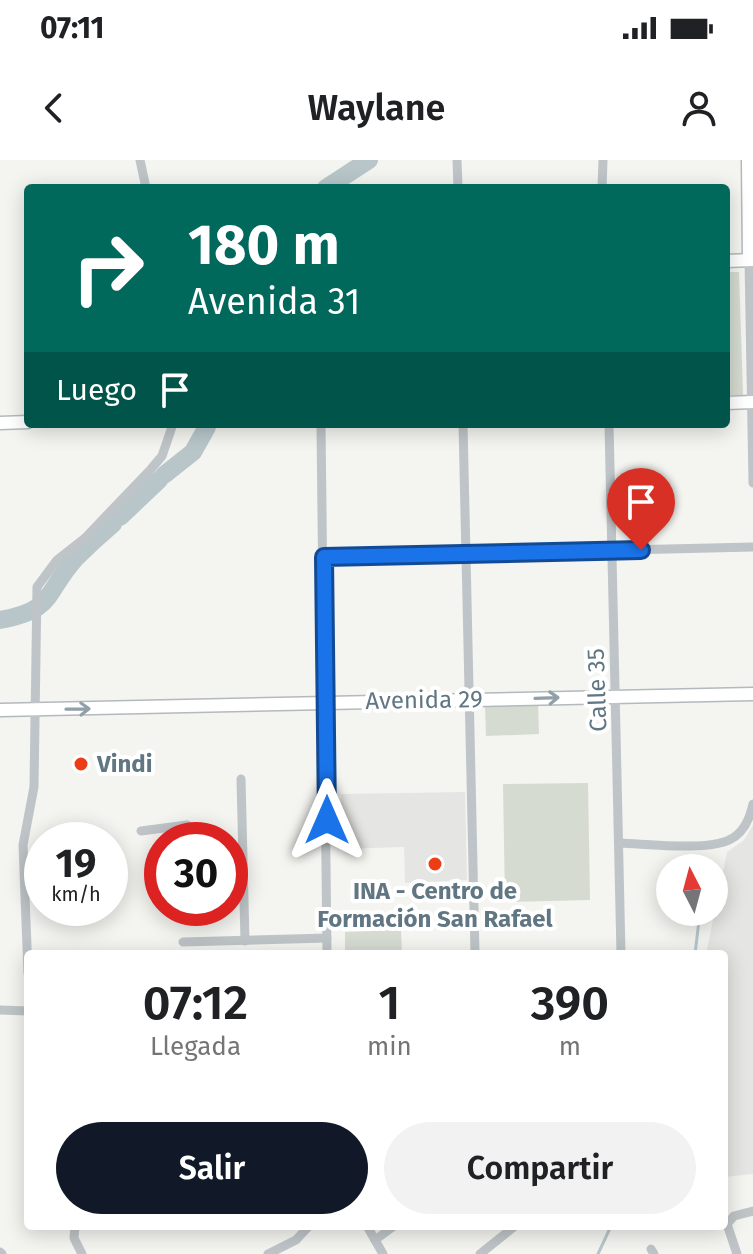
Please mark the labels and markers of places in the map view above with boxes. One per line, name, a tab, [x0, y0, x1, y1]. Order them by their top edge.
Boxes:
pin	[607, 468, 675, 550]
place label: Vindi	[96, 750, 152, 778]
marker: Vindi	[72, 755, 90, 773]
marker: INA - Centro de Formación San Rafael	[426, 855, 444, 873]
place label: INA - Centro de Formación San Rafael	[317, 877, 554, 933]

